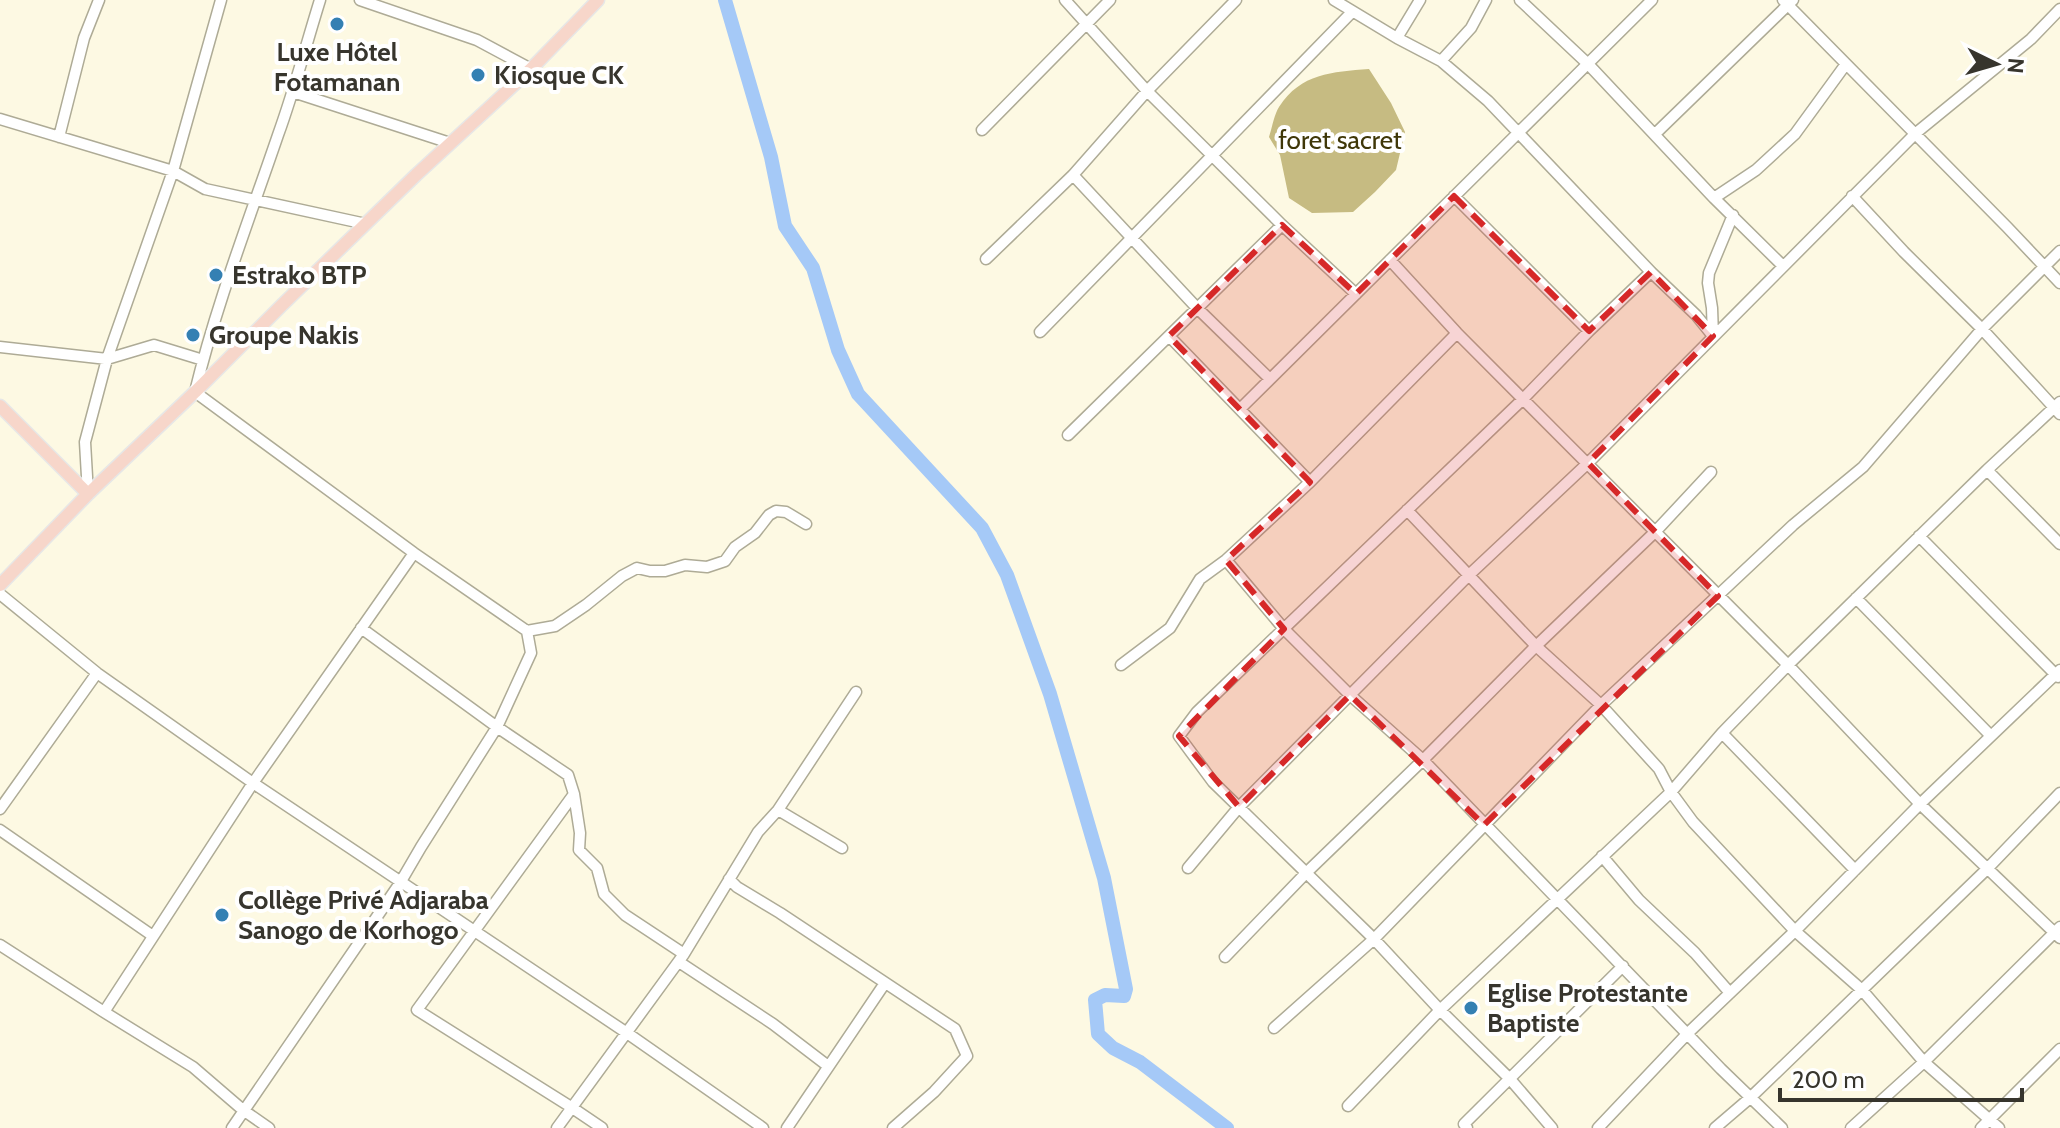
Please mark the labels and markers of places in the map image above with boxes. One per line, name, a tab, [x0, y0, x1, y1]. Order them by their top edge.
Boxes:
marker: Luxe Hôtel Fotamanan	[328, 15, 346, 33]
place label: Luxe Hôtel Fotamanan	[274, 36, 400, 98]
place label: Kiosque CK	[494, 59, 624, 91]
marker: Kiosque CK	[469, 66, 487, 84]
place label: Estrako BTP	[232, 259, 366, 291]
marker: Estrako BTP	[207, 266, 225, 284]
place label: Groupe Nakis	[209, 319, 359, 351]
marker: Groupe Nakis	[184, 326, 202, 344]
place label: Collège Privé Adjaraba Sanogo de Korhogo	[238, 884, 489, 946]
marker: Collège Privé Adjaraba Sanogo de Korhogo	[213, 906, 231, 924]
place label: Eglise Protestante Baptiste	[1487, 977, 1688, 1039]
marker: Eglise Protestante Baptiste	[1462, 999, 1480, 1017]

